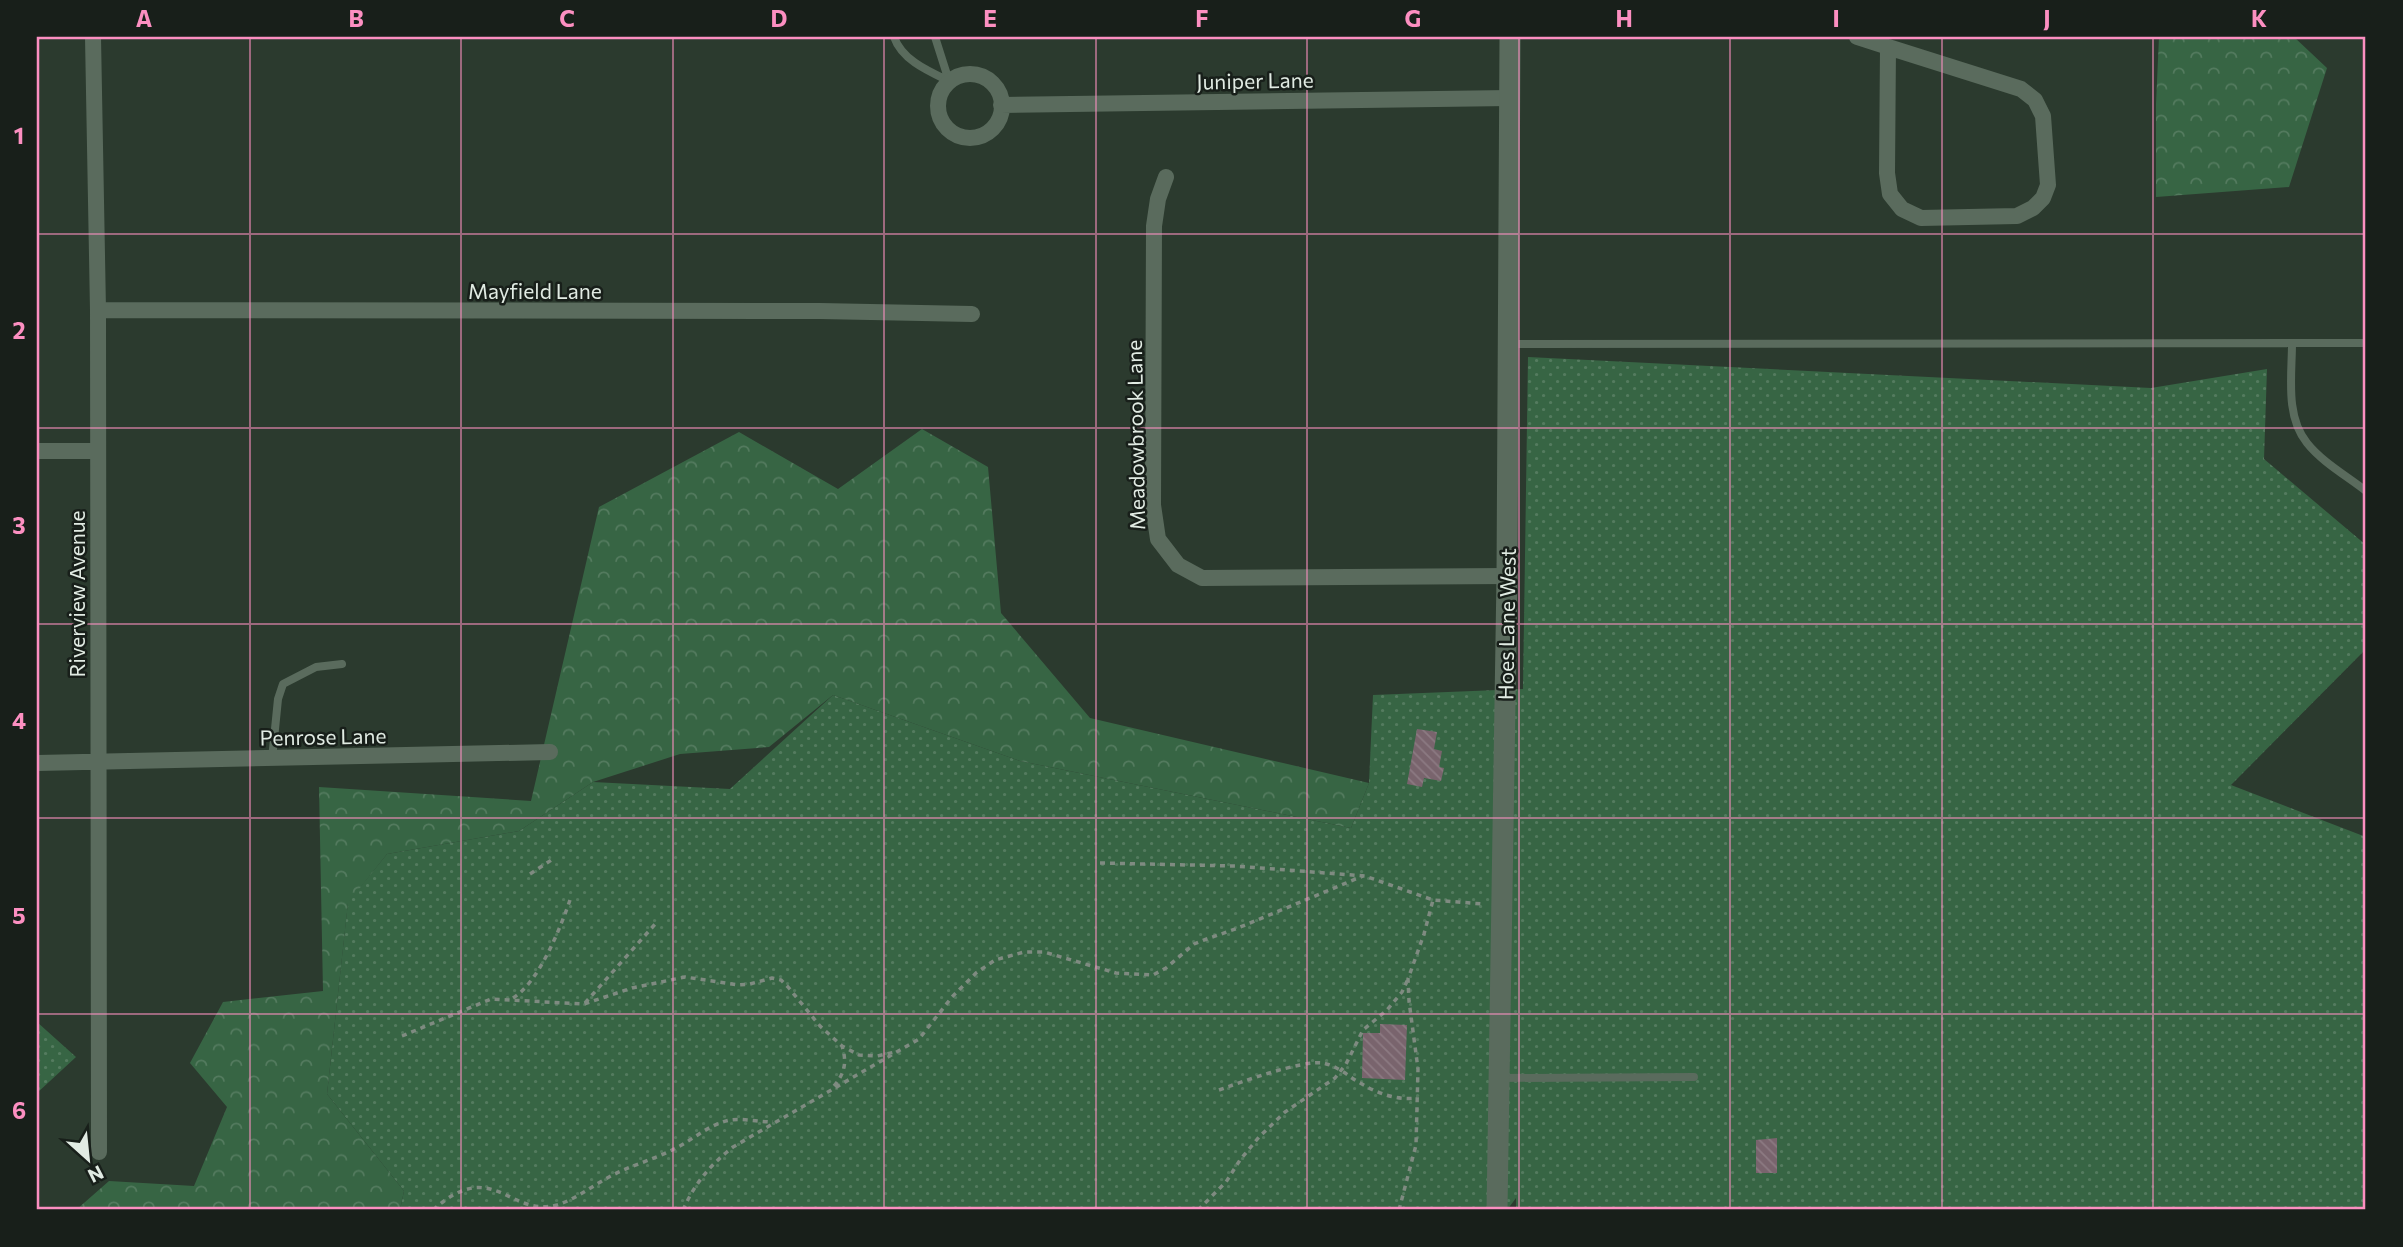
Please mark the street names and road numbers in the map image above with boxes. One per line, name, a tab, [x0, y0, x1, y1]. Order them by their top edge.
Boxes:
street label: Juniper Lane	[1196, 66, 1314, 94]
street label: Mayfield Lane	[468, 278, 602, 303]
street label: Meadowbrook Lane	[1121, 340, 1149, 530]
street label: Riverview Avenue	[64, 510, 89, 678]
street label: Hoes Lane West	[1492, 548, 1520, 700]
street label: Penrose Lane	[259, 722, 387, 750]

